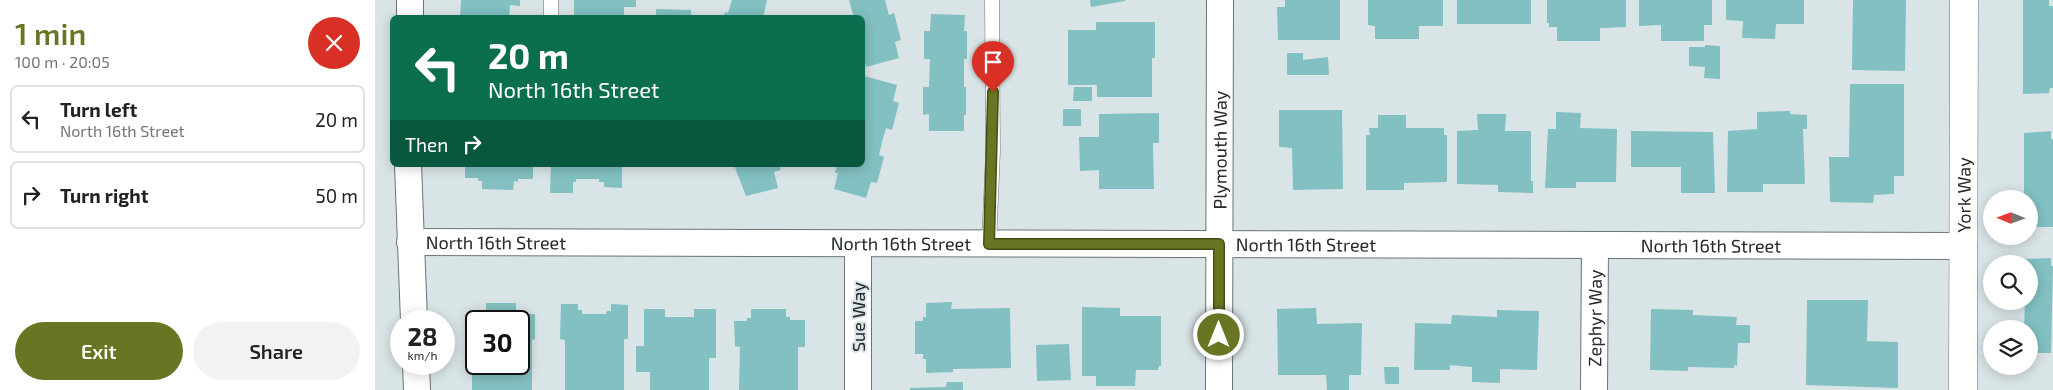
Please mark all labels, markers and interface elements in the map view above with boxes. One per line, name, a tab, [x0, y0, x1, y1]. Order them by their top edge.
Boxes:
text: 1 min	[15, 15, 86, 51]
button: close	[308, 17, 360, 69]
text: 20 m	[488, 34, 569, 76]
icon: left	[405, 35, 470, 100]
pin	[972, 41, 1014, 92]
icon: arrive	[979, 48, 1007, 76]
text: 100 m · 20:05	[15, 52, 110, 71]
text: North 16th Street	[488, 76, 659, 102]
street label: Plymouth Way	[1208, 90, 1231, 209]
text: Turn left	[60, 98, 137, 121]
icon: left	[17, 105, 45, 133]
text: 20 m	[315, 108, 358, 131]
text: North 16th Street	[60, 121, 185, 140]
icon: right	[458, 130, 486, 158]
text: Then	[405, 133, 448, 156]
street label: York Way	[1952, 157, 1975, 233]
icon: right	[17, 181, 45, 209]
text: Turn right	[60, 184, 148, 207]
text: 50 m	[315, 184, 358, 207]
north arrow	[1983, 190, 2037, 245]
map controls	[1983, 190, 2038, 375]
street label: North 16th Street	[426, 231, 566, 253]
street label: North 16th Street	[831, 232, 971, 254]
street label: North 16th Street	[1236, 233, 1376, 255]
street label: North 16th Street	[1641, 234, 1781, 257]
button: search	[1983, 255, 2038, 310]
street label: Zephyr Way	[1583, 269, 1606, 367]
street label: Sue Way	[847, 281, 869, 352]
position arrow	[1192, 308, 1244, 360]
speed limit sign: 30	[465, 310, 530, 375]
button: layers	[1983, 320, 2038, 375]
text: 28	[407, 321, 438, 351]
button: Exit	[15, 322, 183, 380]
button: Share	[193, 322, 360, 380]
text: km/h	[408, 348, 437, 362]

